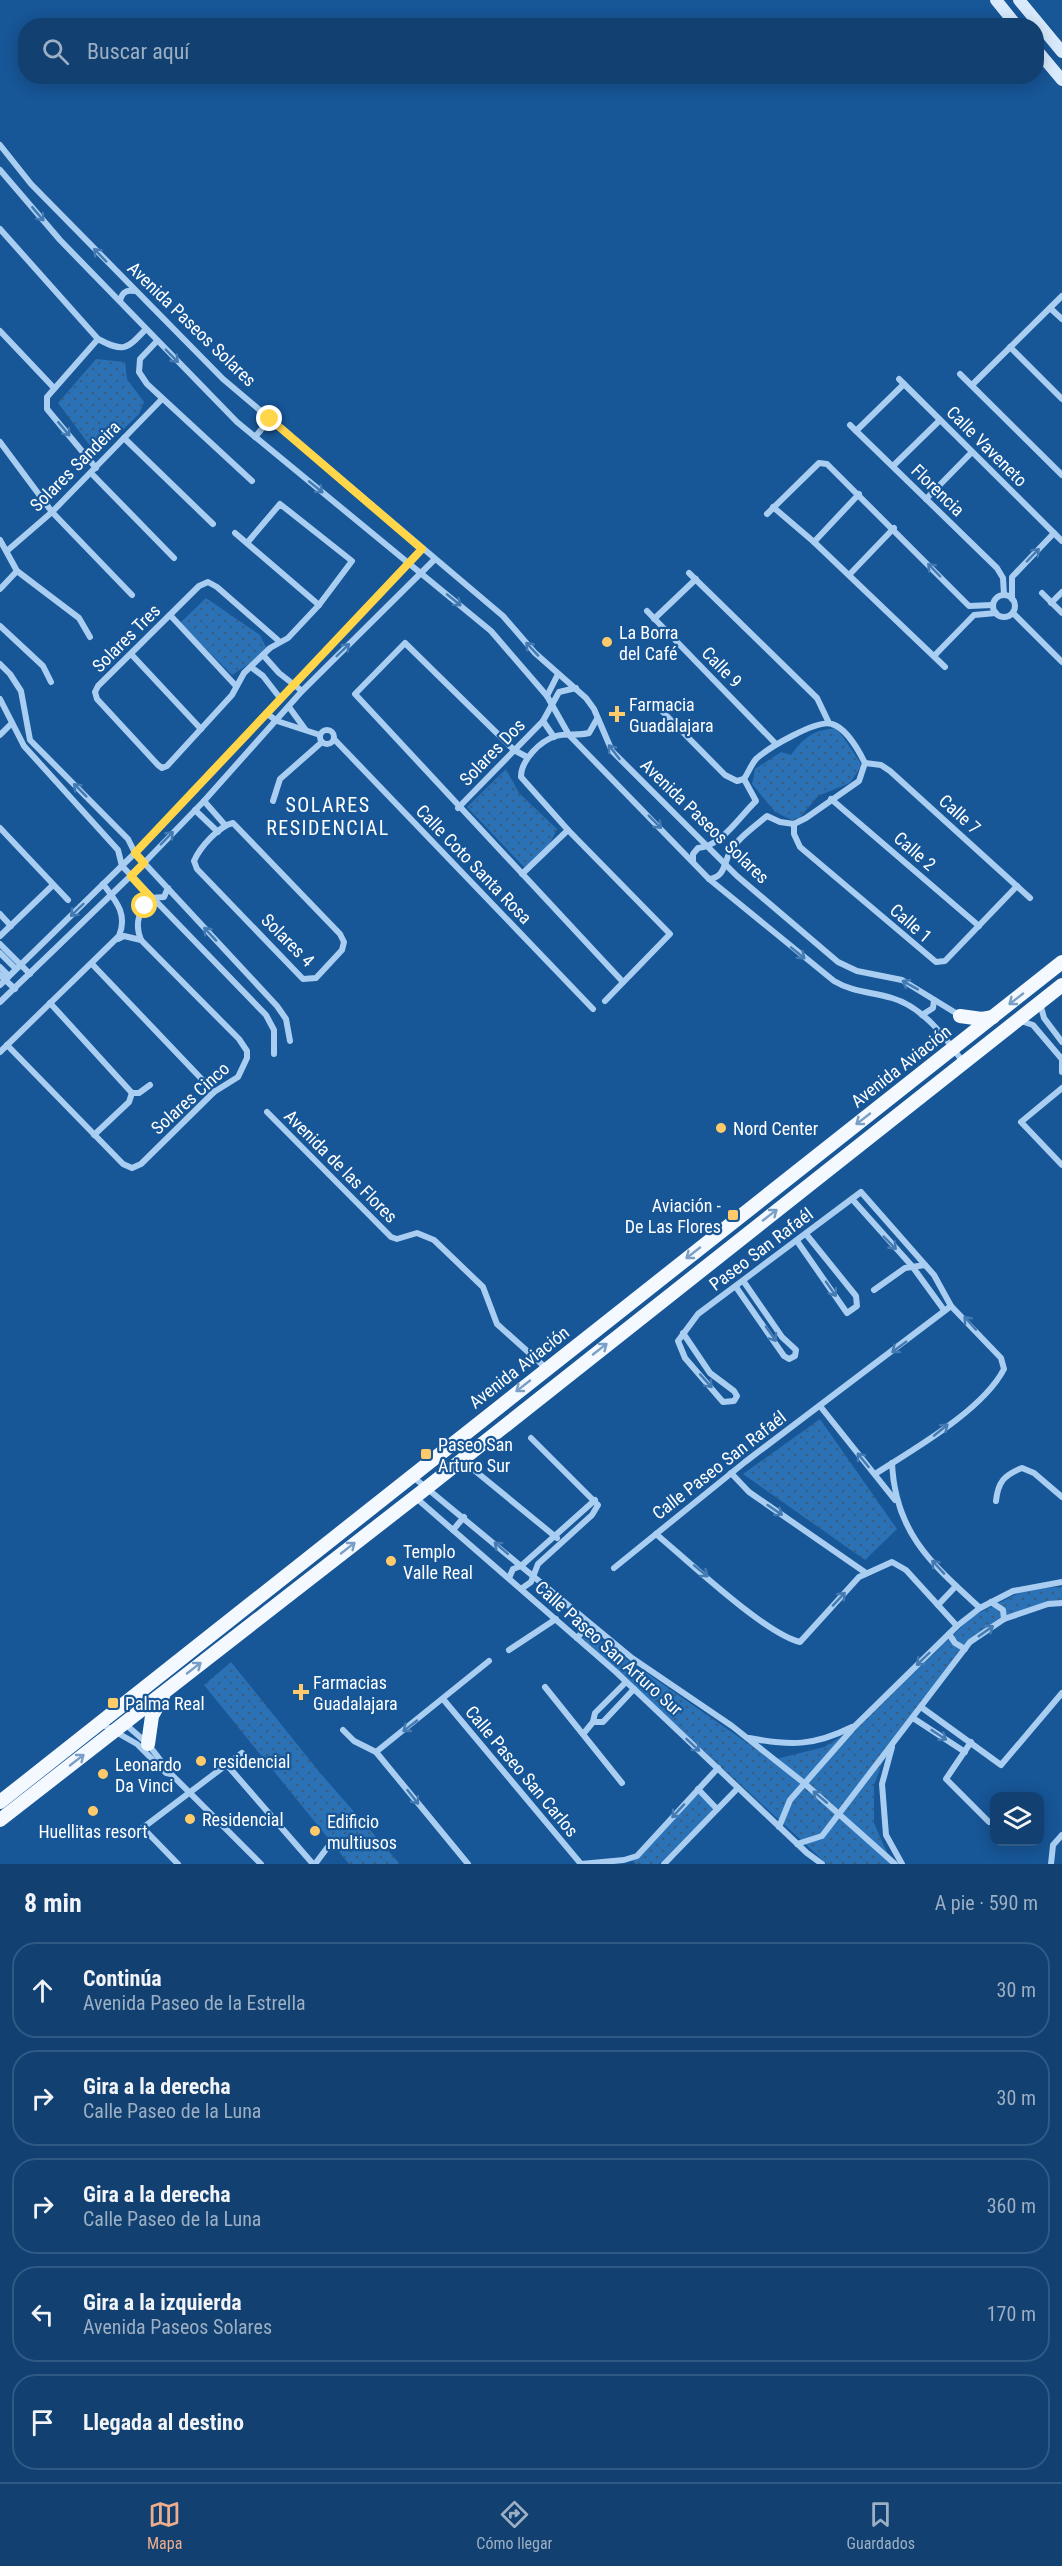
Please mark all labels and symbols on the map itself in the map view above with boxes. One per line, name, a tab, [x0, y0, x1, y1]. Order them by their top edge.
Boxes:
one-way arrow	[31, 206, 44, 222]
one-way arrow	[93, 247, 108, 262]
street label: Avenida Paseos Solares	[124, 257, 260, 391]
one-way arrow	[165, 348, 179, 363]
street label: Calle Vaveneto	[942, 401, 1032, 491]
route end	[256, 405, 282, 431]
street label: Solares Sandeira	[25, 416, 125, 516]
one-way arrow	[57, 421, 71, 436]
street label: Florencia	[907, 460, 969, 520]
one-way arrow	[308, 480, 323, 494]
one-way arrow	[1026, 548, 1040, 563]
one-way arrow	[927, 562, 941, 577]
one-way arrow	[446, 594, 462, 607]
street label: Solares Tres	[88, 600, 164, 676]
place label: La Borra del Café	[619, 622, 678, 664]
marker: La Borra del Café	[600, 635, 614, 649]
one-way arrow	[525, 642, 539, 657]
street label: Calle 9	[698, 642, 746, 692]
one-way arrow	[336, 643, 351, 657]
place label: Farmacia Guadalajara	[629, 694, 714, 736]
marker: Farmacia Guadalajara	[610, 707, 624, 721]
street label: Solares Dos	[455, 714, 529, 790]
one-way arrow	[608, 744, 621, 760]
street label: Avenida Paseos Solares	[637, 754, 773, 888]
one-way arrow	[72, 782, 87, 797]
street label: Calle 7	[935, 790, 985, 838]
district label: SOLARES RESIDENCIAL	[266, 793, 390, 840]
street label: Calle Coto Santa Rosa	[412, 800, 536, 928]
one-way arrow	[647, 814, 662, 829]
street label: Calle 2	[890, 827, 940, 875]
one-way arrow	[160, 831, 175, 846]
route start	[131, 892, 157, 918]
street label: Calle 1	[886, 899, 936, 947]
one-way arrow	[69, 903, 84, 917]
street label: Solares 4	[257, 909, 319, 971]
one-way arrow	[203, 926, 217, 941]
one-way arrow	[790, 947, 806, 960]
one-way arrow	[902, 979, 919, 991]
one-way arrow	[1008, 992, 1024, 1005]
street label: Avenida Aviación	[847, 1020, 955, 1112]
street label: Solares Cinco	[147, 1058, 233, 1138]
street label: Avenida de las Flores	[280, 1105, 402, 1227]
one-way arrow	[855, 1113, 871, 1126]
place label: Nord Center	[733, 1118, 819, 1139]
marker: Nord Center	[714, 1121, 728, 1135]
place label: Aviación - De Las Flores	[625, 1195, 722, 1237]
street label: Paseo San Rafaél	[705, 1203, 817, 1295]
marker: Aviación - De Las Flores	[726, 1208, 740, 1222]
one-way arrow	[761, 1209, 777, 1222]
one-way arrow	[883, 1236, 897, 1251]
one-way arrow	[685, 1247, 701, 1260]
one-way arrow	[825, 1280, 837, 1296]
one-way arrow	[963, 1316, 977, 1331]
street label: Avenida Aviación	[465, 1321, 573, 1413]
one-way arrow	[765, 1326, 777, 1342]
one-way arrow	[891, 1341, 907, 1353]
one-way arrow	[592, 1343, 608, 1356]
one-way arrow	[699, 1374, 713, 1389]
one-way arrow	[515, 1380, 531, 1393]
street label: Calle Paseo San Rafaél	[648, 1406, 790, 1524]
one-way arrow	[932, 1424, 948, 1437]
place label: Paseo San Arturo Sur	[438, 1434, 513, 1476]
marker: Paseo San Arturo Sur	[419, 1447, 433, 1461]
one-way arrow	[857, 1452, 870, 1468]
one-way arrow	[766, 1504, 783, 1516]
place label: Templo Valle Real	[403, 1541, 473, 1583]
one-way arrow	[340, 1542, 356, 1554]
one-way arrow	[493, 1542, 509, 1555]
marker: Templo Valle Real	[384, 1554, 398, 1568]
one-way arrow	[931, 1560, 945, 1575]
one-way arrow	[693, 1565, 709, 1578]
street label: Calle Paseo San Arturo Sur	[531, 1576, 687, 1720]
one-way arrow	[832, 1591, 847, 1606]
one-way arrow	[977, 1625, 993, 1637]
one-way arrow	[916, 1652, 931, 1666]
one-way arrow	[186, 1661, 202, 1674]
place label: Farmacias Guadalajara	[313, 1672, 398, 1714]
marker: Farmacias Guadalajara	[294, 1685, 308, 1699]
place label: Palma Real	[125, 1693, 205, 1714]
marker: Palma Real	[106, 1696, 120, 1710]
street label: Calle Paseo San Carlos	[461, 1701, 583, 1841]
one-way arrow	[402, 1719, 418, 1732]
one-way arrow	[930, 1728, 947, 1741]
one-way arrow	[686, 1738, 701, 1753]
place label: residencial	[213, 1751, 290, 1772]
one-way arrow	[68, 1753, 84, 1766]
place label: Leonardo Da Vinci	[115, 1754, 182, 1796]
marker: residencial	[194, 1754, 208, 1768]
marker: Leonardo Da Vinci	[96, 1767, 110, 1781]
one-way arrow	[406, 1789, 419, 1805]
one-way arrow	[813, 1790, 829, 1803]
marker: Huellitas resort	[86, 1804, 100, 1818]
one-way arrow	[671, 1804, 685, 1819]
place label: Residencial	[202, 1809, 284, 1830]
place label: Edificio multiusos	[327, 1811, 397, 1853]
marker: Residencial	[183, 1812, 197, 1826]
place label: Huellitas resort	[38, 1821, 148, 1842]
marker: Edificio multiusos	[308, 1824, 322, 1838]

